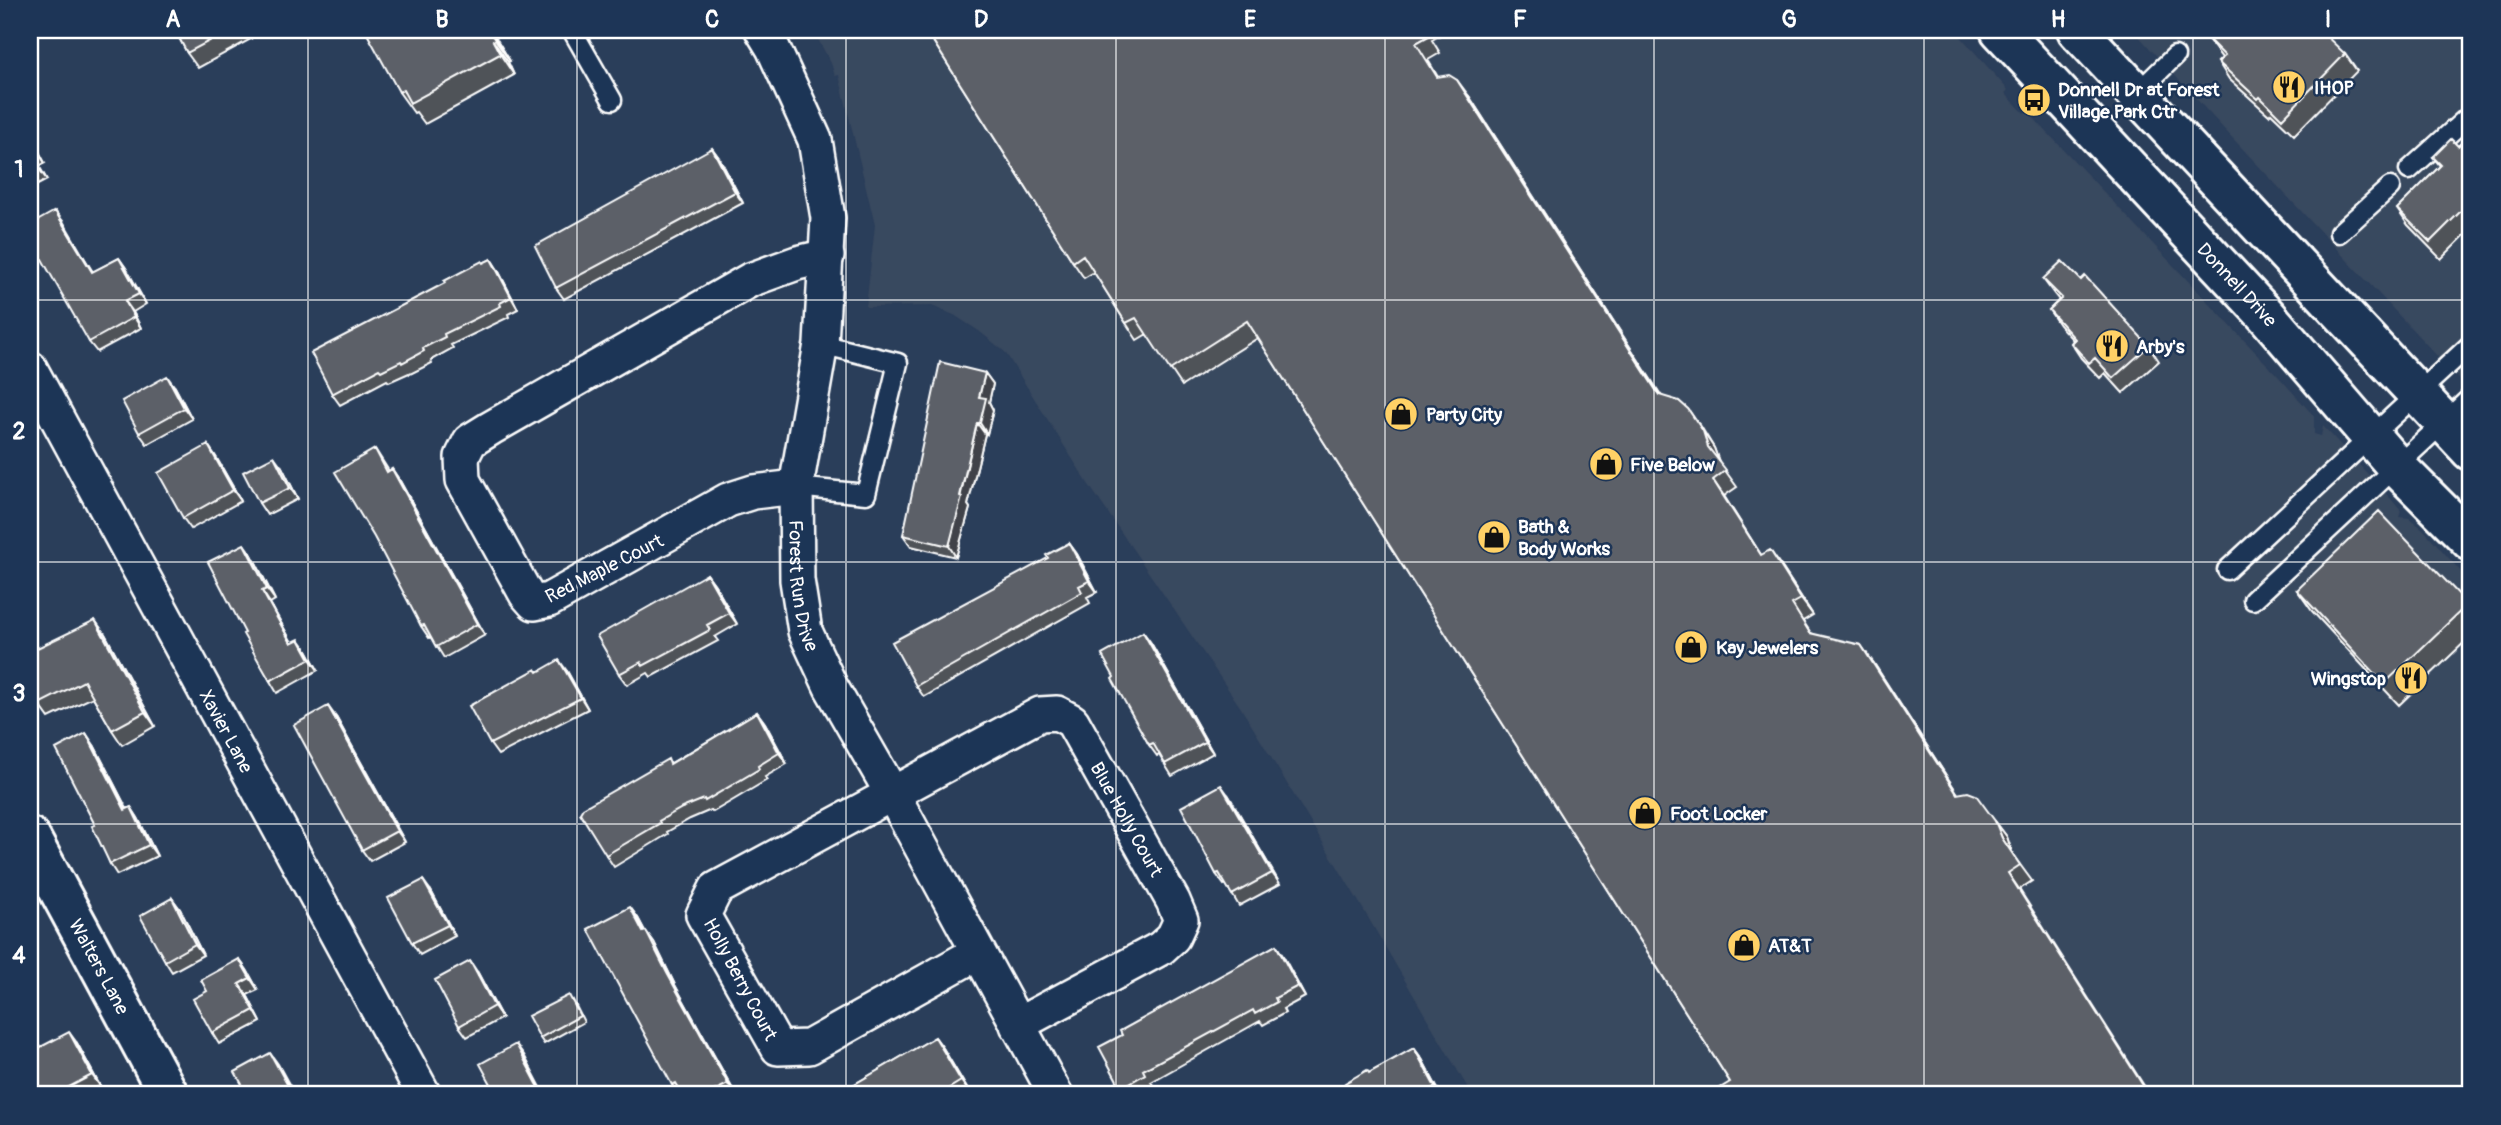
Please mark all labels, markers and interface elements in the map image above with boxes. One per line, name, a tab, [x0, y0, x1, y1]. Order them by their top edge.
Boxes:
text: A	[166, 5, 181, 34]
text: B	[435, 5, 449, 34]
text: C	[705, 5, 719, 34]
text: D	[974, 5, 988, 34]
text: E	[1244, 5, 1256, 34]
text: F	[1513, 5, 1527, 34]
text: G	[1781, 5, 1797, 34]
text: H	[2051, 5, 2065, 34]
text: I	[2325, 5, 2331, 34]
restaurant icon: IHOP	[2270, 68, 2308, 106]
place label: IHOP	[2314, 76, 2354, 100]
place label: Donnell Dr at Forest Village Park Ctr	[2058, 78, 2221, 124]
bus stop icon: Donnell Dr at Forest Village Park Ctr	[2015, 81, 2053, 119]
text: 1	[15, 155, 24, 184]
street label: Donnell Drive	[2192, 238, 2282, 333]
restaurant icon: Arby's	[2093, 327, 2131, 365]
place label: Arby's	[2136, 335, 2185, 359]
shop icon: Party City	[1382, 395, 1420, 433]
place label: Party City	[1426, 403, 1503, 427]
text: 2	[13, 417, 26, 446]
shop icon: Five Below	[1587, 445, 1625, 483]
place label: Five Below	[1630, 453, 1715, 477]
place label: Bath & Body Works	[1518, 515, 1611, 561]
shop icon: Bath & Body Works	[1475, 518, 1513, 556]
street label: Forest Run Drive	[783, 520, 824, 656]
street label: Red Maple Court	[541, 529, 668, 609]
shop icon: Kay Jewelers	[1672, 628, 1710, 666]
place label: Kay Jewelers	[1716, 636, 1819, 660]
restaurant icon: Wingstop	[2392, 659, 2430, 697]
place label: Wingstop	[2311, 667, 2386, 691]
text: 3	[13, 679, 25, 708]
street label: Xavier Lane	[194, 686, 258, 778]
street label: Blue Holly Court	[1084, 758, 1168, 881]
shop icon: Foot Locker	[1626, 794, 1664, 832]
place label: Foot Locker	[1670, 802, 1768, 826]
street label: Holly Berry Court	[698, 914, 783, 1045]
street label: Walters Lane	[63, 915, 135, 1019]
shop icon: AT&T	[1725, 926, 1763, 964]
place label: AT&T	[1768, 934, 1812, 958]
text: 4	[12, 941, 26, 970]

